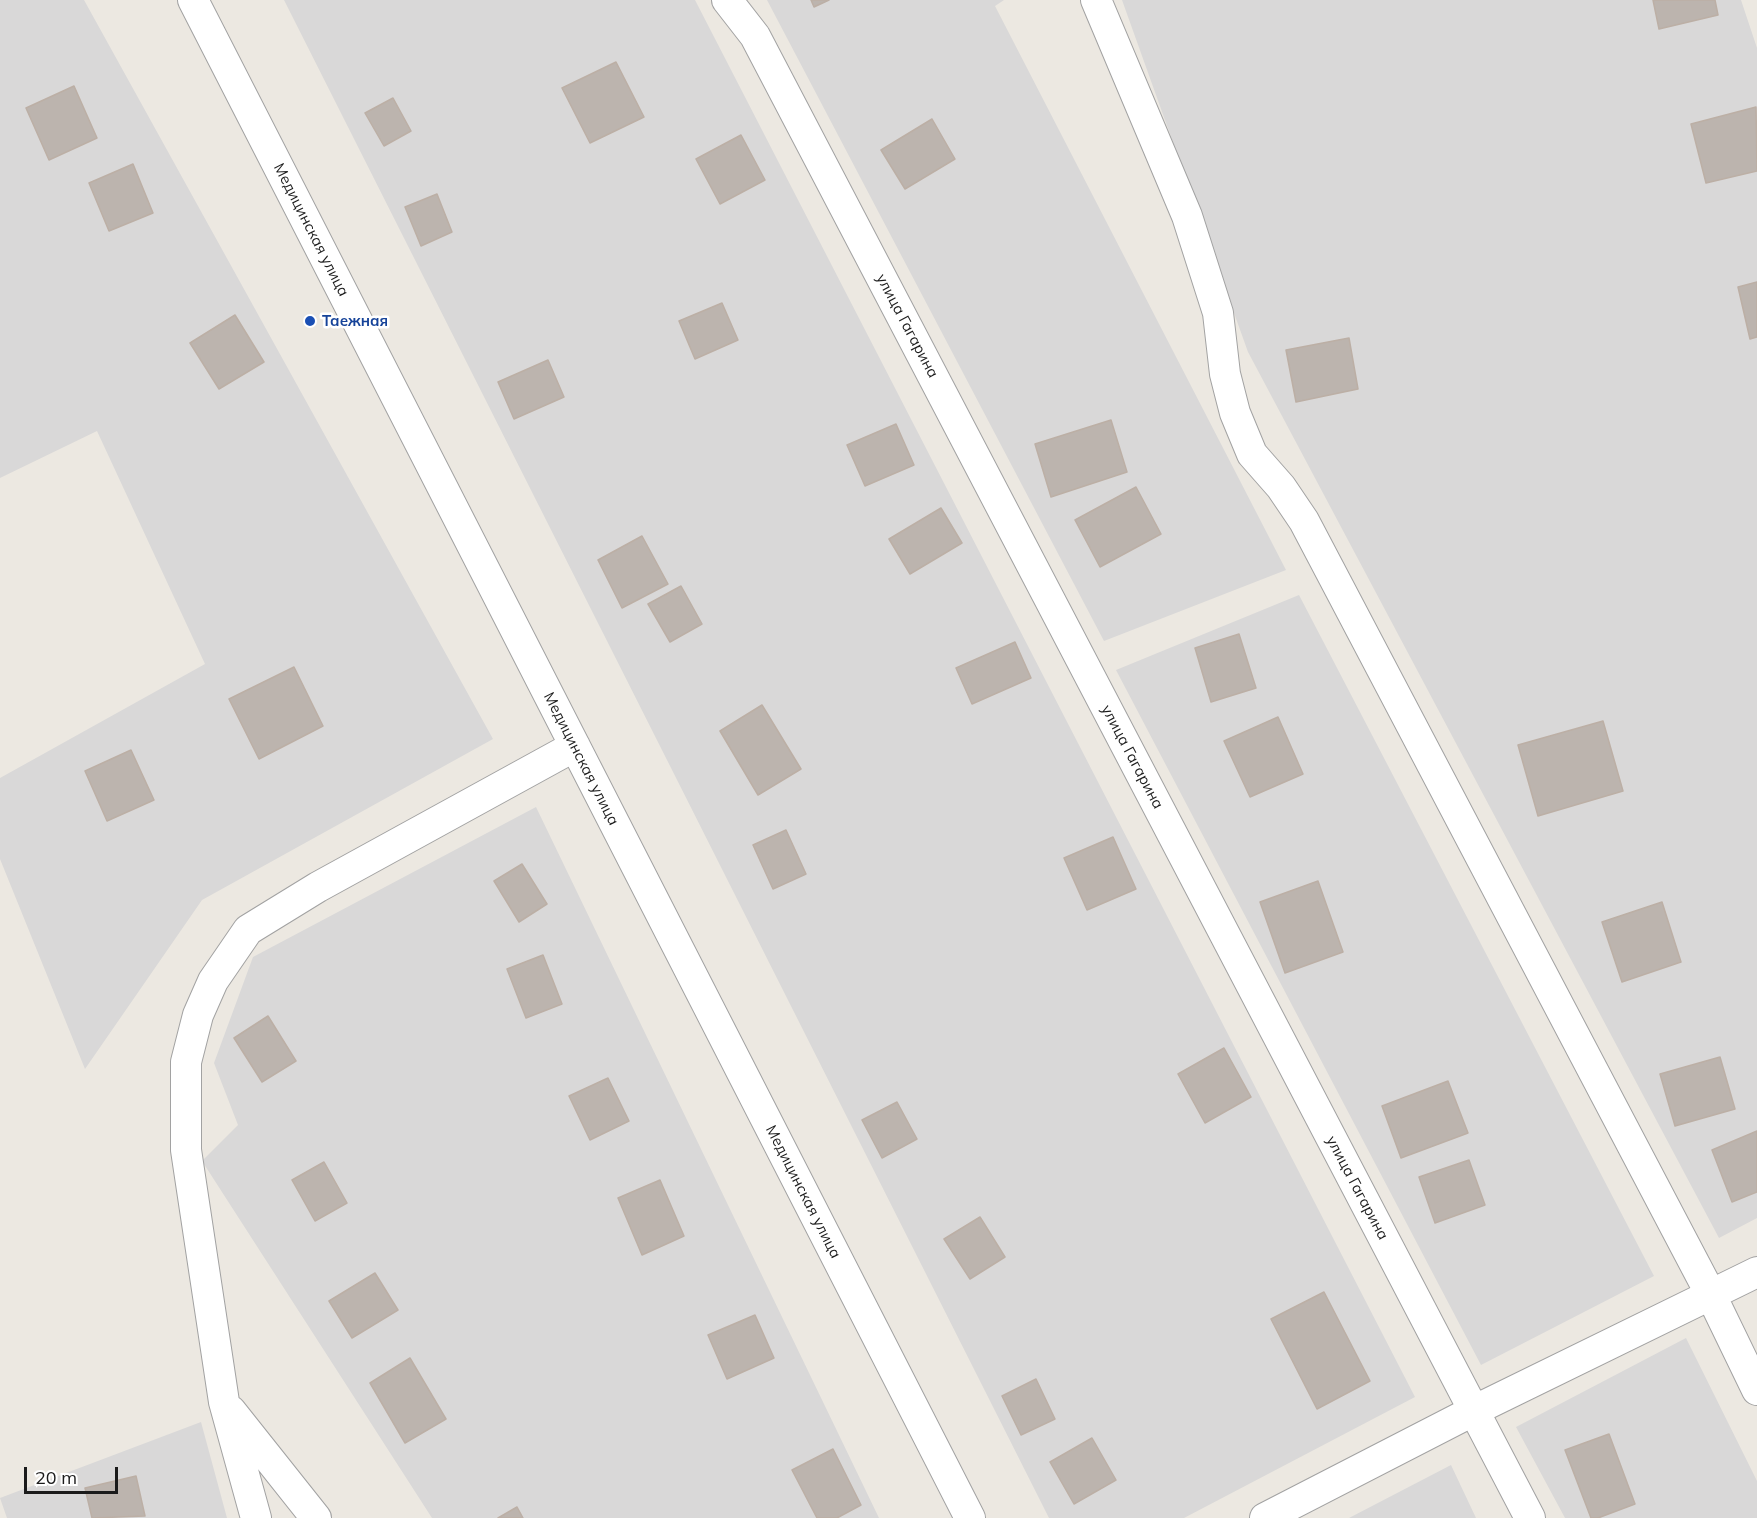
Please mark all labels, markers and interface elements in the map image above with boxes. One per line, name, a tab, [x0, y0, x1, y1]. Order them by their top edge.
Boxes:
street label: Медицинская улица	[270, 160, 352, 300]
street label: улица Гагарина	[872, 271, 942, 381]
place label: Таежная	[322, 312, 388, 330]
marker: Таежная	[303, 314, 317, 328]
street label: Медицинская улица	[540, 689, 622, 829]
street label: улица Гагарина	[1097, 702, 1167, 812]
street label: Медицинская улица	[762, 1122, 844, 1262]
street label: улица Гагарина	[1322, 1133, 1392, 1243]
scale bar	[27, 1455, 122, 1493]
text: 20 m	[35, 1466, 77, 1489]

